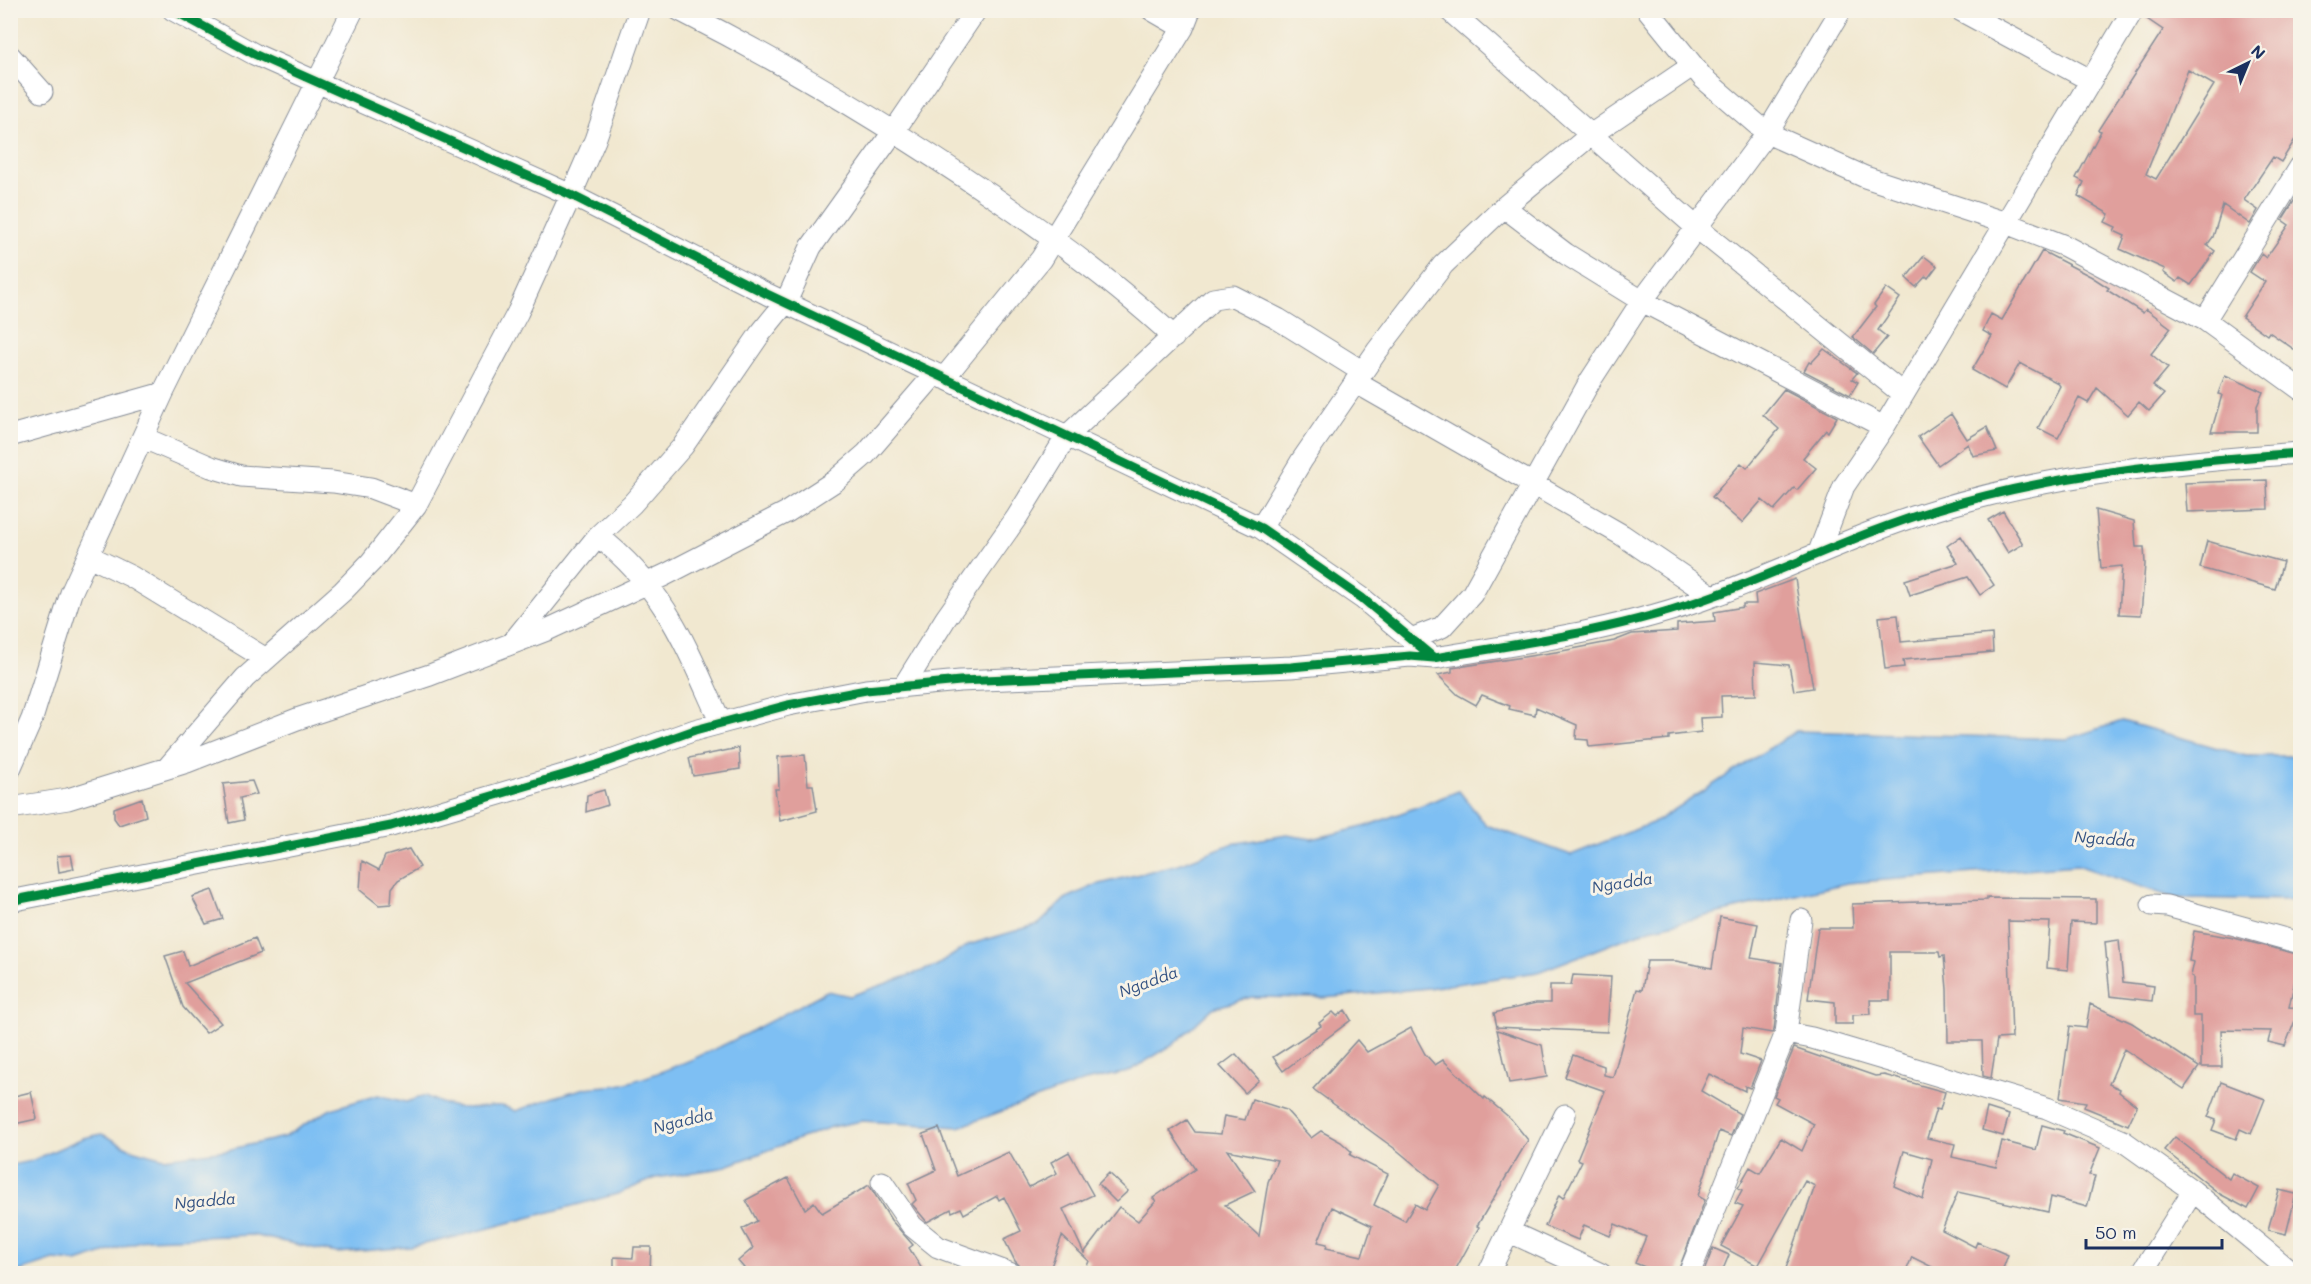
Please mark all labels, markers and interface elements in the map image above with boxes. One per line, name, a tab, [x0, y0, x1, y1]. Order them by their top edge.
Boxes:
north arrow	[2218, 33, 2278, 93]
text: N	[2247, 40, 2270, 63]
water label: Ngadda	[2074, 825, 2136, 851]
water label: Ngadda	[1590, 867, 1654, 897]
water label: Ngadda	[1116, 961, 1180, 1001]
water label: Ngadda	[651, 1102, 715, 1138]
water label: Ngadda	[174, 1187, 236, 1213]
scale bar	[2086, 1212, 2222, 1250]
text: 50 m	[2095, 1220, 2137, 1244]

